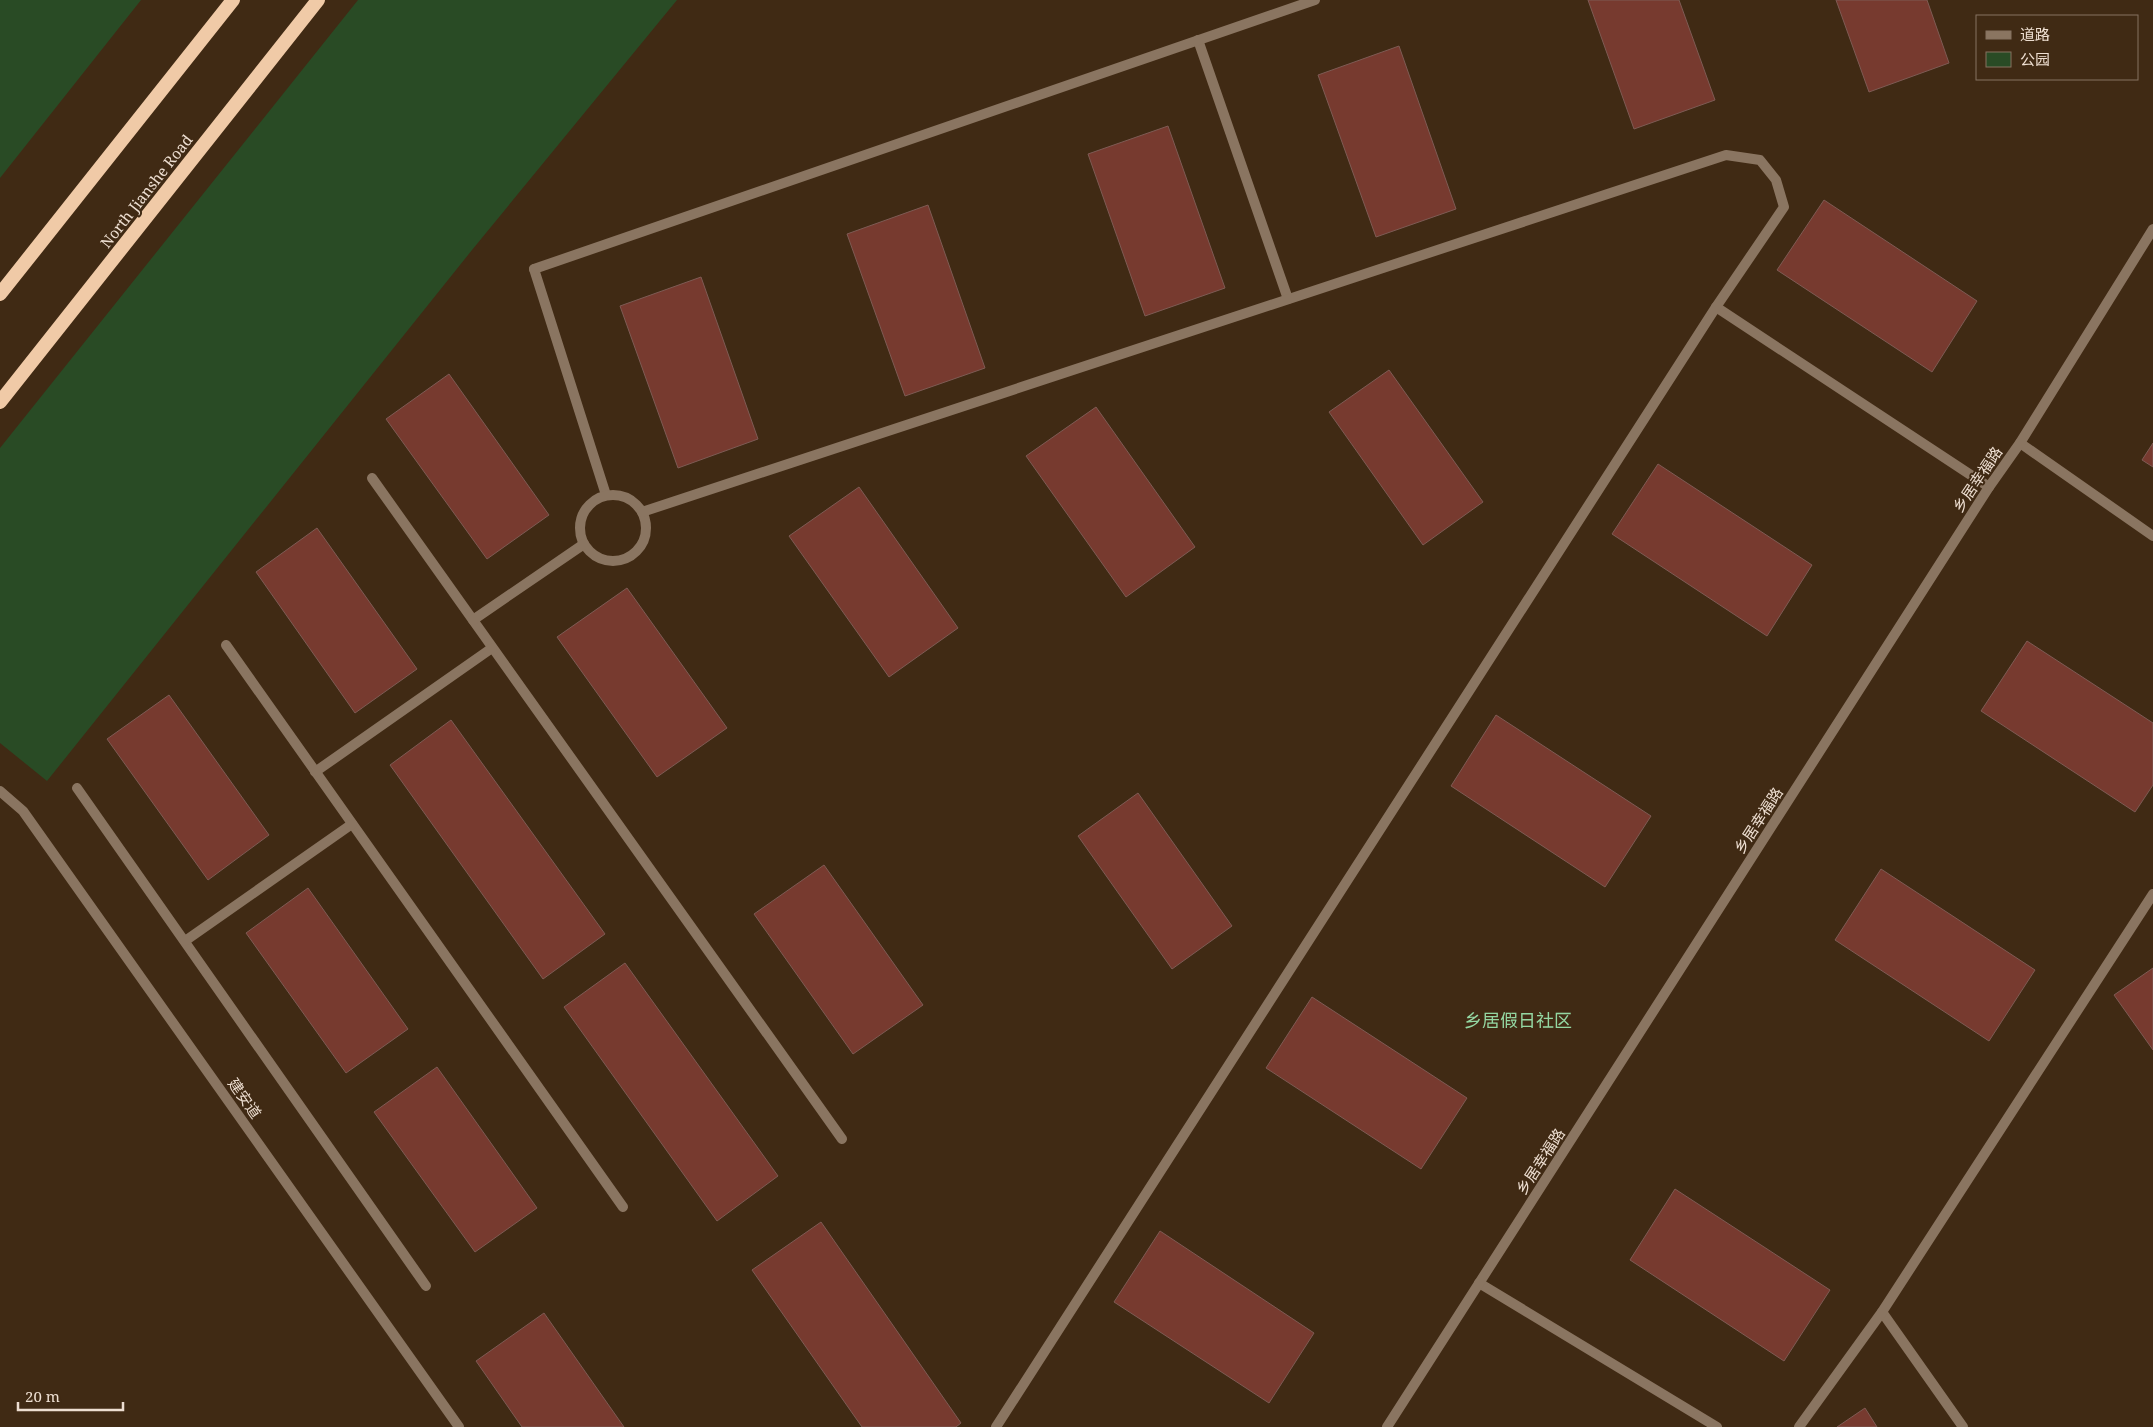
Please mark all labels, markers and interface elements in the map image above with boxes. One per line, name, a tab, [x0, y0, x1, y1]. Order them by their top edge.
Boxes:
legend	[1976, 15, 2138, 80]
text: 道路	[2020, 24, 2050, 44]
text: 公园	[2020, 49, 2050, 69]
street label: North Jianshe Road	[95, 130, 197, 252]
street label: 乡居幸福路	[1948, 442, 2006, 516]
street label: 乡居幸福路	[1729, 783, 1787, 857]
district label: 乡居假日社区	[1464, 1008, 1572, 1032]
street label: 建安道	[224, 1074, 266, 1122]
street label: 乡居幸福路	[1511, 1124, 1569, 1198]
scale bar	[18, 1380, 122, 1412]
text: 20 m	[25, 1386, 60, 1406]

